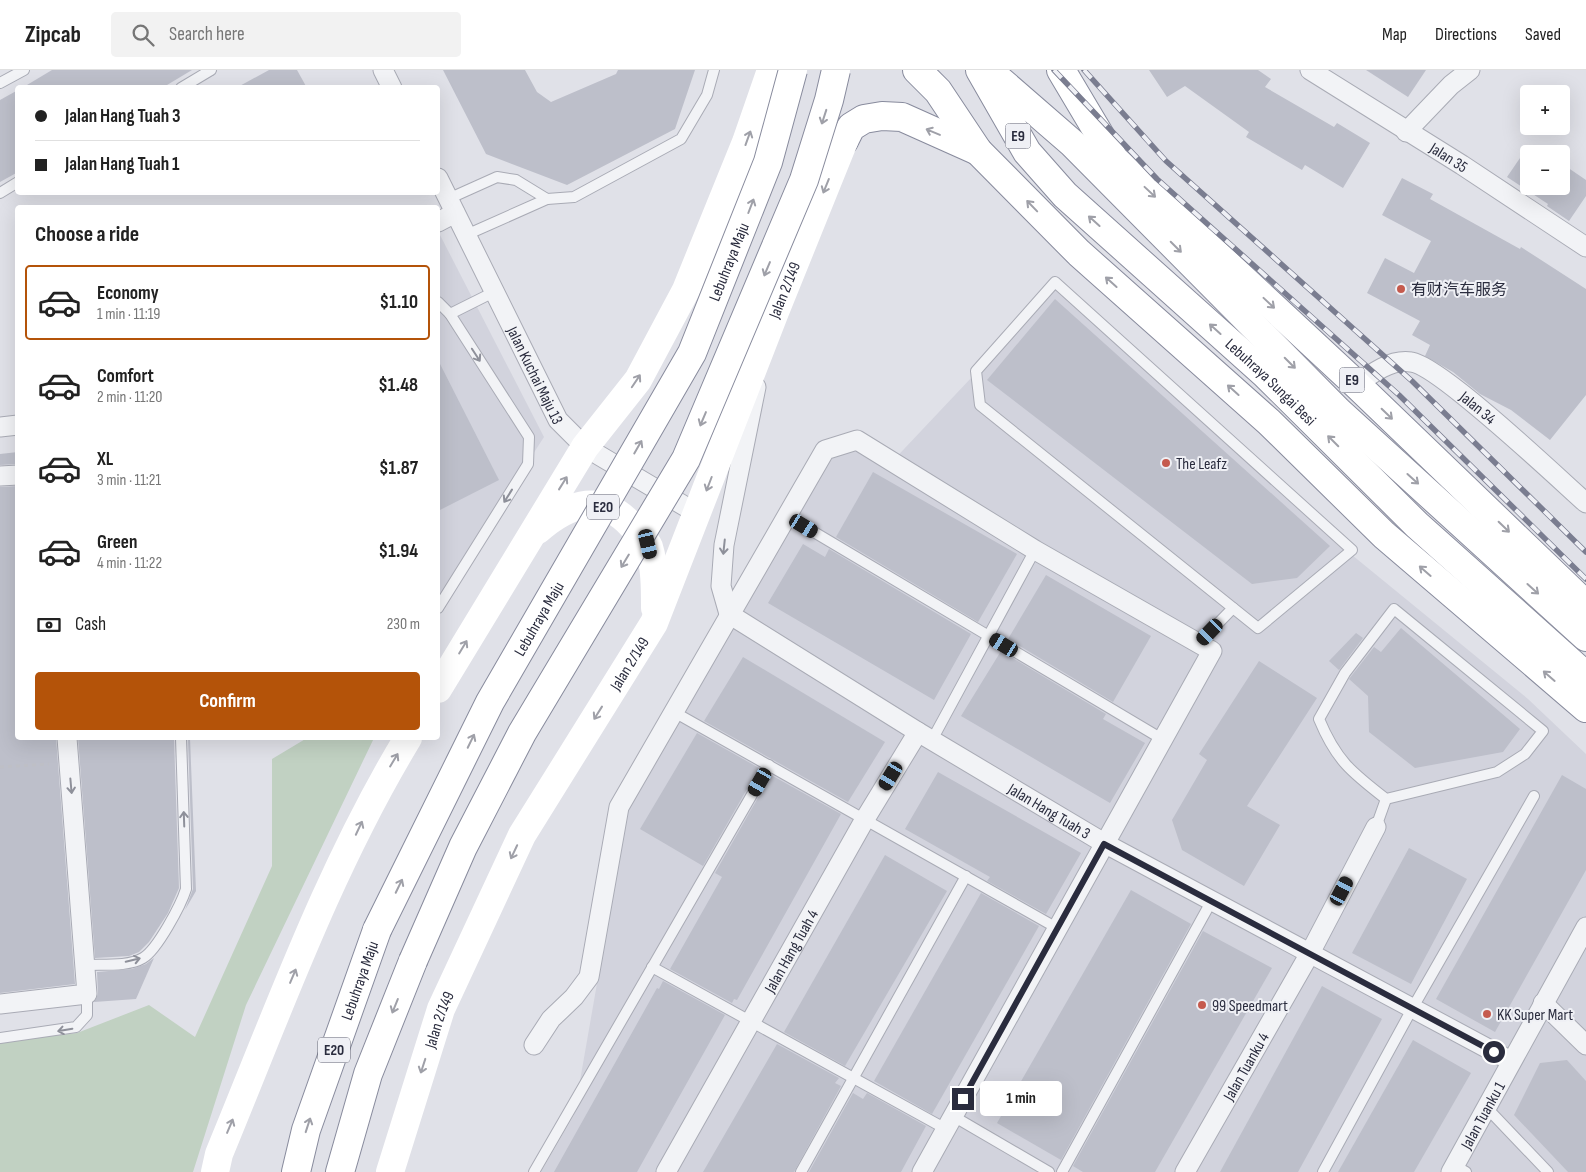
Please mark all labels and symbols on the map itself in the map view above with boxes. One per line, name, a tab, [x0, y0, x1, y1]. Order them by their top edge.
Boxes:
one-way arrow	[819, 109, 828, 125]
road number: E9	[1006, 124, 1030, 148]
one-way arrow	[926, 127, 941, 136]
one-way arrow	[743, 131, 753, 146]
street label: Jalan 35	[1425, 139, 1471, 177]
one-way arrow	[820, 178, 830, 193]
one-way arrow	[1143, 186, 1156, 198]
one-way arrow	[747, 198, 756, 214]
one-way arrow	[1026, 200, 1039, 212]
one-way arrow	[1088, 215, 1101, 227]
street label: Lebuhraya Maju	[706, 220, 754, 304]
one-way arrow	[1169, 241, 1181, 253]
street label: Jalan 2/149	[765, 260, 805, 322]
one-way arrow	[762, 261, 772, 276]
one-way arrow	[1105, 277, 1118, 288]
place label: 有财汽车服务	[1411, 281, 1507, 300]
marker: 有财汽车服务	[1395, 283, 1407, 295]
one-way arrow	[1262, 297, 1275, 309]
street label: Jalan Kuchai Maju 13	[502, 323, 567, 428]
one-way arrow	[1209, 323, 1222, 335]
street label: Lebuhraya Sungai Besi	[1221, 335, 1319, 430]
one-way arrow	[471, 347, 481, 361]
one-way arrow	[1284, 356, 1296, 369]
road number: E9	[1340, 368, 1364, 392]
one-way arrow	[631, 374, 641, 388]
one-way arrow	[1226, 384, 1239, 395]
street label: Jalan 34	[1455, 387, 1499, 429]
one-way arrow	[1381, 408, 1394, 420]
one-way arrow	[698, 411, 708, 426]
one-way arrow	[1327, 435, 1339, 447]
one-way arrow	[633, 441, 643, 455]
place label: The Leafz	[1176, 455, 1227, 474]
marker: The Leafz	[1160, 457, 1172, 469]
one-way arrow	[1407, 473, 1419, 485]
one-way arrow	[558, 476, 568, 490]
one-way arrow	[704, 476, 713, 491]
one-way arrow	[503, 488, 513, 502]
road number: E20	[587, 494, 619, 520]
car	[787, 512, 820, 540]
one-way arrow	[1498, 521, 1511, 533]
car	[637, 528, 658, 560]
one-way arrow	[719, 539, 729, 555]
one-way arrow	[619, 553, 629, 567]
one-way arrow	[1419, 565, 1432, 576]
street label: Lebuhraya Maju	[511, 579, 569, 660]
one-way arrow	[1527, 583, 1539, 595]
car	[1194, 616, 1225, 648]
car	[987, 631, 1020, 659]
street label: Jalan 2/149	[606, 634, 654, 695]
one-way arrow	[458, 640, 468, 654]
one-way arrow	[1543, 671, 1556, 682]
one-way arrow	[593, 706, 603, 720]
one-way arrow	[466, 733, 476, 748]
one-way arrow	[390, 754, 400, 768]
car	[876, 759, 905, 793]
car	[746, 765, 773, 799]
one-way arrow	[66, 778, 75, 794]
street label: Jalan Hang Tuah 3	[1003, 779, 1093, 844]
one-way arrow	[179, 811, 189, 828]
one-way arrow	[355, 821, 365, 836]
one-way arrow	[509, 844, 518, 859]
car	[1328, 874, 1355, 908]
one-way arrow	[395, 879, 404, 894]
street label: Jalan Hang Tuah 4	[761, 906, 823, 997]
street label: Lebuhraya Maju	[338, 939, 383, 1023]
one-way arrow	[125, 955, 141, 964]
one-way arrow	[289, 969, 299, 984]
street label: Jalan 2/149	[421, 989, 459, 1052]
place label: 99 Speedmart	[1212, 997, 1288, 1016]
one-way arrow	[390, 998, 399, 1013]
marker: 99 Speedmart	[1196, 999, 1208, 1011]
place label: KK Super Mart	[1497, 1006, 1573, 1025]
marker: KK Super Mart	[1481, 1008, 1493, 1020]
one-way arrow	[57, 1025, 73, 1035]
street label: Jalan Tuanku 4	[1219, 1029, 1274, 1105]
road number: E20	[318, 1038, 350, 1062]
route start	[1483, 1041, 1505, 1063]
one-way arrow	[418, 1058, 428, 1074]
street label: Jalan Tuanku 1	[1457, 1078, 1510, 1154]
callout: 1 min	[980, 1082, 1063, 1116]
route end	[952, 1088, 974, 1110]
one-way arrow	[304, 1117, 313, 1133]
one-way arrow	[226, 1119, 236, 1134]

